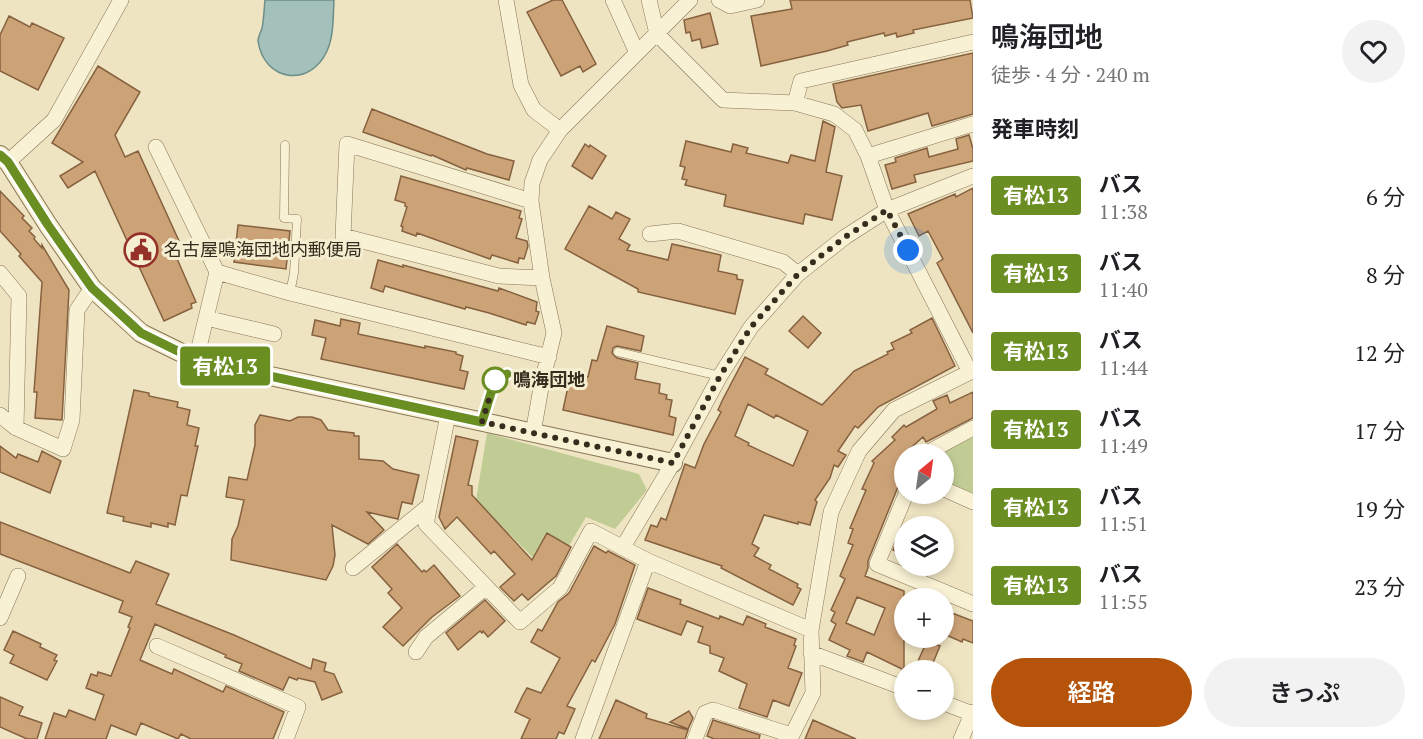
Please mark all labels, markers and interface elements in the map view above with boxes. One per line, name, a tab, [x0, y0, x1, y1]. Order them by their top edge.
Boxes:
text: 鳴海団地	[991, 18, 1103, 55]
button: heart	[1342, 20, 1405, 83]
text: 徒歩 · 4 分 · 240 m	[991, 61, 1150, 88]
text: 発車時刻	[991, 114, 1079, 143]
text: バス	[1099, 169, 1143, 198]
text: 有松13	[1003, 181, 1069, 209]
text: 6 分	[1366, 182, 1405, 211]
text: 11:38	[1099, 198, 1148, 225]
public building icon: 名古屋鳴海団地内郵便局	[123, 232, 159, 268]
your location	[893, 235, 923, 265]
place label: 名古屋鳴海団地内郵便局	[164, 237, 362, 261]
text: バス	[1099, 247, 1143, 276]
text: 有松13	[1003, 259, 1069, 287]
text: 8 分	[1366, 260, 1405, 289]
text: 11:40	[1099, 276, 1148, 303]
text: バス	[1099, 325, 1143, 354]
text: 有松13	[1003, 337, 1069, 365]
text: 12 分	[1354, 338, 1405, 367]
line badge: 有松13	[183, 346, 267, 386]
text: 有松13	[192, 352, 258, 380]
text: 11:44	[1099, 354, 1148, 381]
marker: 鳴海団地	[482, 367, 508, 393]
place label: 鳴海団地	[513, 367, 585, 391]
text: バス	[1099, 403, 1143, 432]
text: 有松13	[1003, 415, 1069, 443]
text: 17 分	[1354, 416, 1405, 445]
text: 11:49	[1099, 432, 1148, 459]
north arrow	[894, 444, 954, 504]
map controls	[894, 444, 954, 720]
text: バス	[1099, 481, 1143, 510]
text: 有松13	[1003, 493, 1069, 521]
text: 19 分	[1354, 494, 1405, 523]
text: 11:51	[1099, 510, 1148, 537]
button: layers	[894, 516, 954, 576]
text: バス	[1099, 559, 1143, 588]
text: 有松13	[1003, 571, 1069, 599]
text: 23 分	[1354, 572, 1405, 601]
button: +	[894, 588, 954, 648]
text: 11:55	[1099, 588, 1148, 615]
button: 経路	[991, 658, 1192, 727]
button: きっぷ	[1204, 658, 1405, 727]
button: −	[894, 660, 954, 720]

